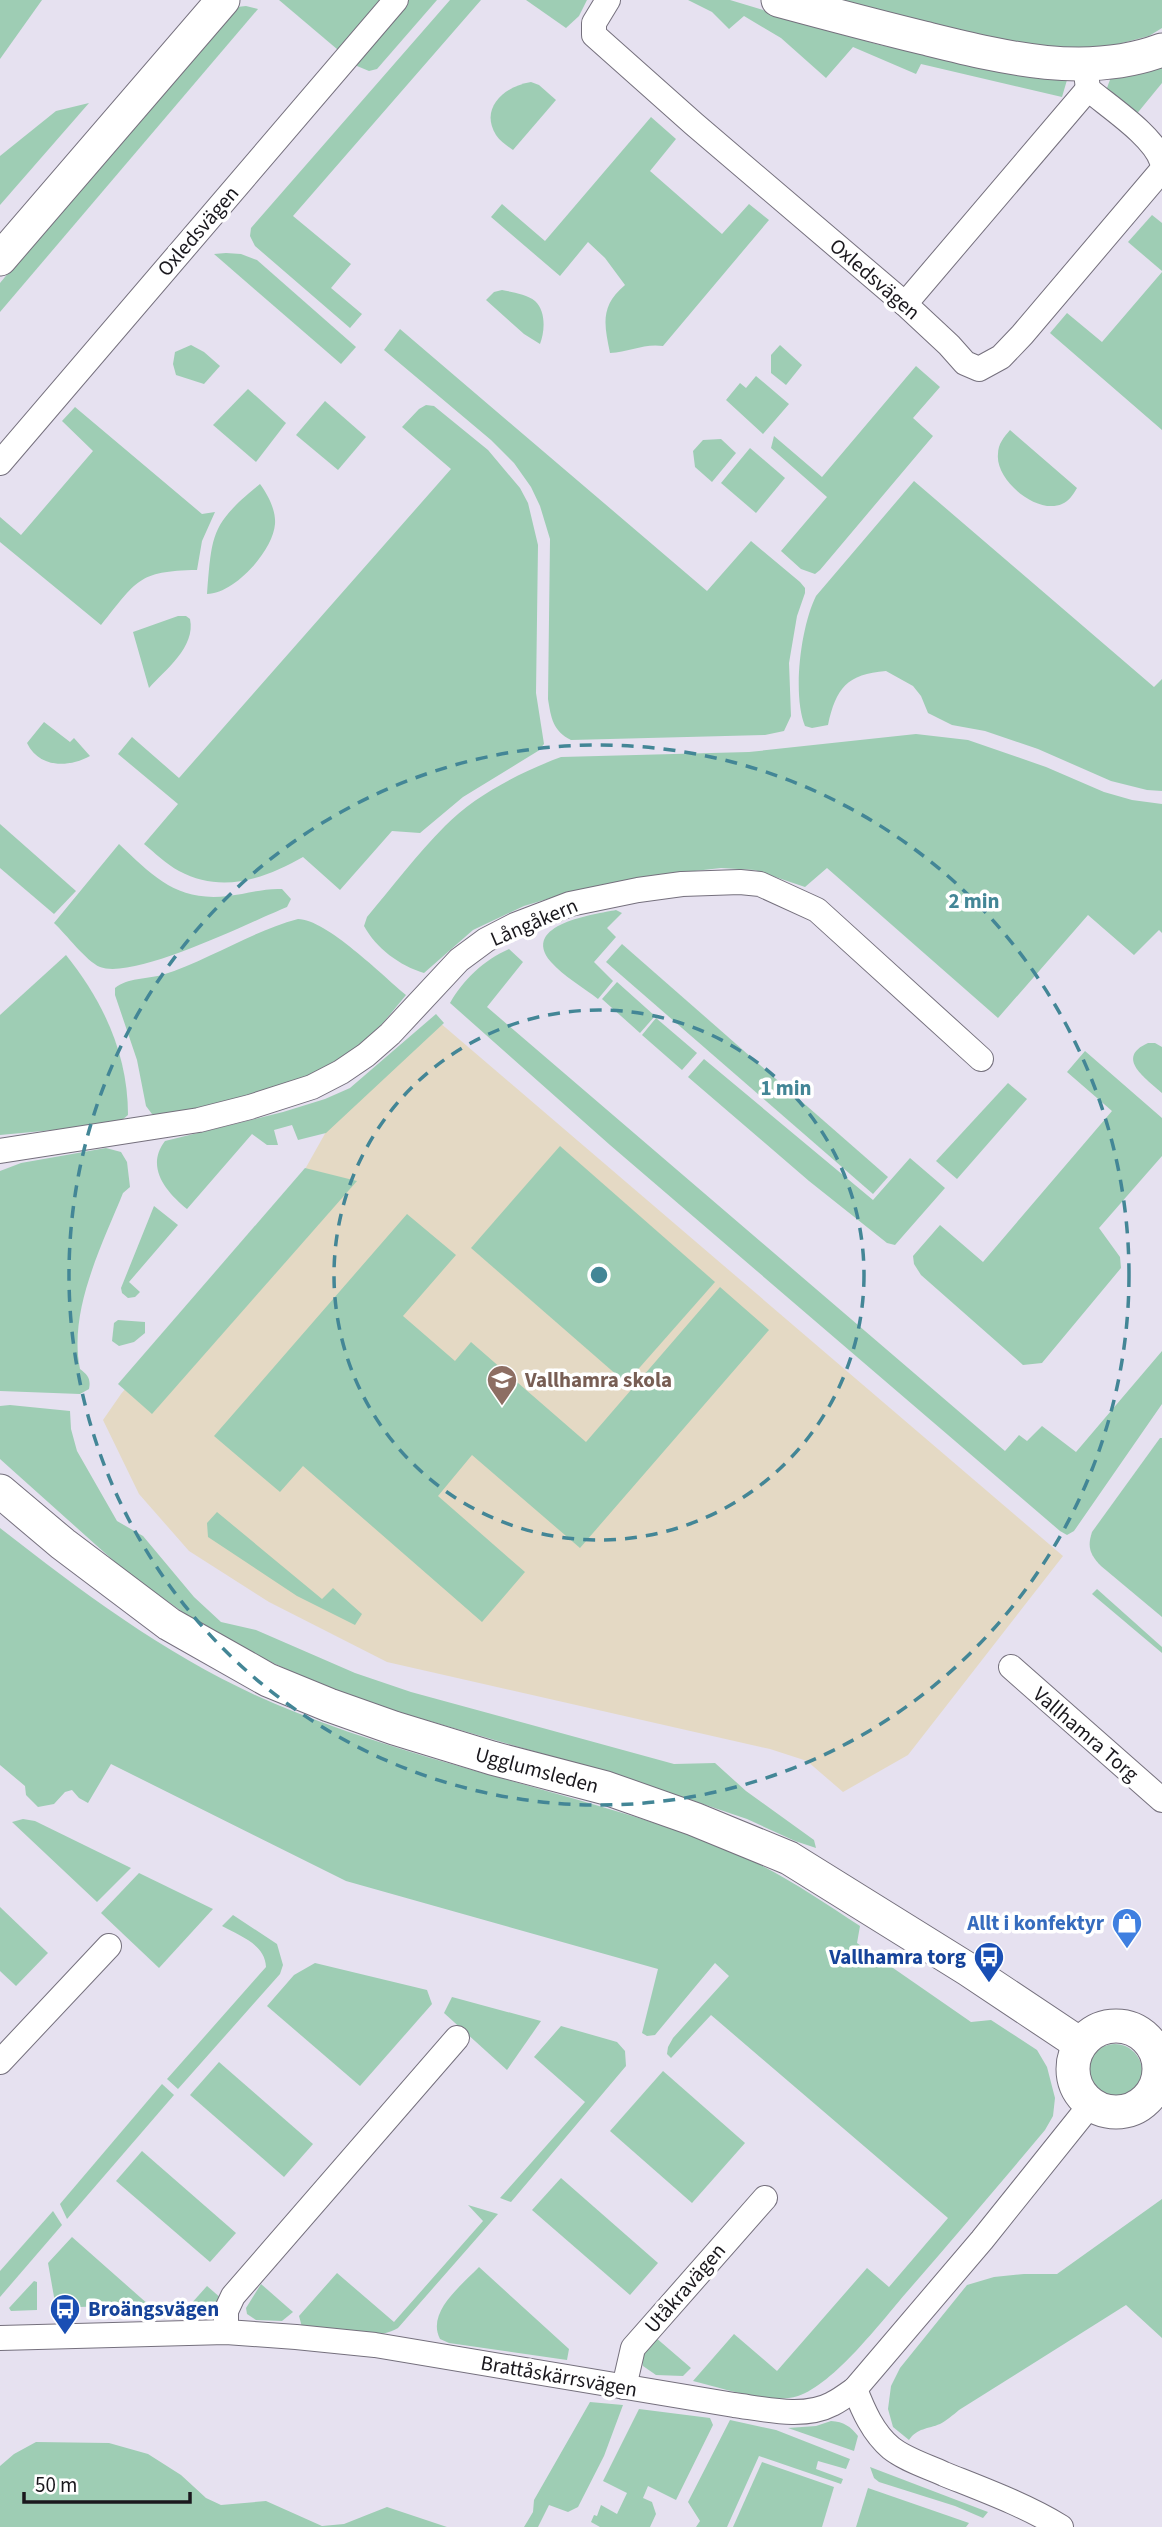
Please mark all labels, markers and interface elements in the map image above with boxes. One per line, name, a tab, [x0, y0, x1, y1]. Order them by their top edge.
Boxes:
street label: Oxledsvägen	[150, 179, 246, 283]
street label: Oxledsvägen	[823, 231, 927, 327]
text: 2 min	[948, 886, 1000, 916]
street label: Långåkern	[486, 890, 582, 954]
text: 1 min	[760, 1073, 812, 1103]
centre of rings	[587, 1263, 611, 1287]
school or university icon: Vallhamra skola	[485, 1363, 519, 1407]
place label: Vallhamra skola	[524, 1365, 672, 1395]
street label: Vallhamra Torg	[1027, 1680, 1146, 1789]
street label: Ugglumsleden	[472, 1739, 602, 1801]
shop icon: Allt i konfektyr	[1110, 1906, 1144, 1950]
place label: Allt i konfektyr	[966, 1908, 1105, 1938]
bus stop icon: Vallhamra torg	[972, 1940, 1006, 1984]
place label: Vallhamra torg	[828, 1942, 966, 1972]
street label: Utåkravägen	[637, 2236, 733, 2340]
bus stop icon: Broängsvägen	[48, 2292, 82, 2336]
place label: Broängsvägen	[88, 2294, 219, 2324]
street label: Brattåskärrsvägen	[478, 2347, 640, 2405]
scale bar	[24, 2460, 191, 2504]
text: 50 m	[35, 2470, 77, 2500]

